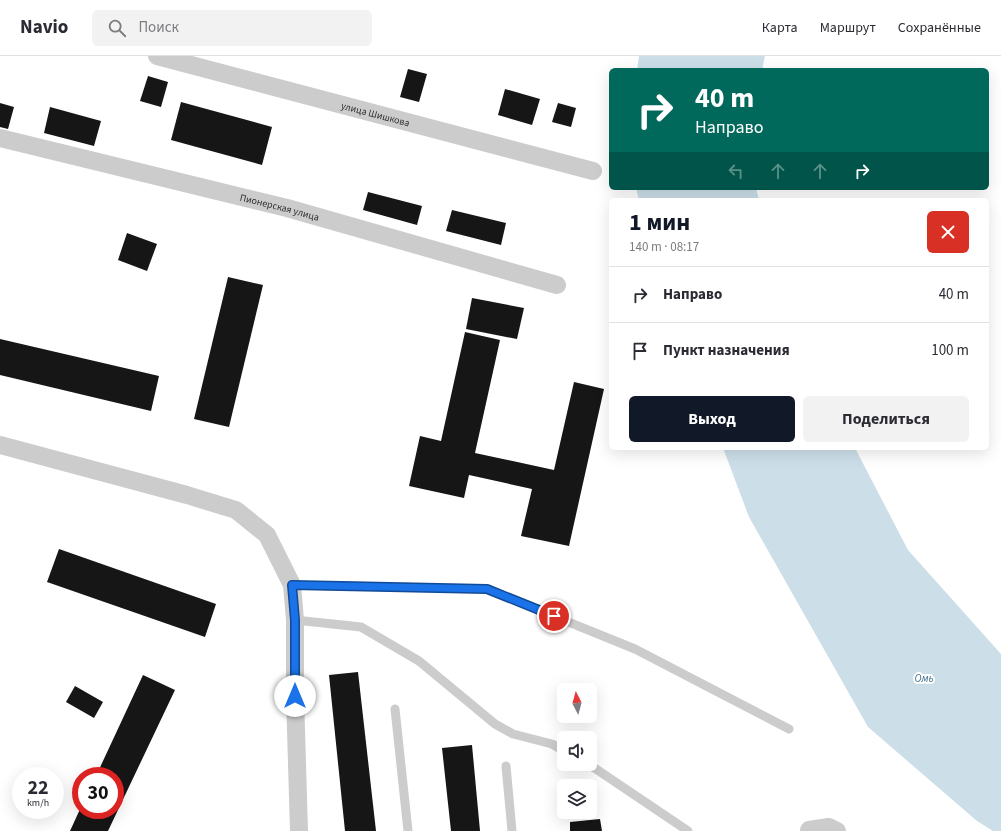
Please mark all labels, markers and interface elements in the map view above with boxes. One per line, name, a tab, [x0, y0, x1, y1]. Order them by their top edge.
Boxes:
search box	[92, 10, 372, 46]
text: Navio	[20, 14, 68, 41]
icon: search	[106, 17, 128, 39]
text: Поиск	[138, 17, 179, 38]
text: Карта	[762, 18, 798, 38]
text: Маршрут	[820, 18, 876, 38]
text: Сохранённые	[898, 18, 981, 38]
text: 40 m	[695, 78, 754, 118]
icon: right	[629, 84, 681, 136]
street label: улица Шишкова	[339, 99, 411, 130]
text: Направо	[695, 115, 763, 140]
icon: left	[725, 160, 747, 182]
icon: ahead	[767, 160, 789, 182]
icon: ahead	[809, 160, 831, 182]
icon: right	[851, 160, 873, 182]
street label: Пионерская улица	[238, 191, 321, 225]
text: 1 мин	[629, 205, 690, 240]
button: close	[927, 211, 969, 253]
text: 140 m · 08:17	[629, 238, 699, 256]
icon: right	[629, 284, 651, 306]
text: Направо	[663, 284, 722, 305]
text: 40 m	[939, 284, 969, 305]
icon: arrive	[629, 340, 651, 362]
text: Пункт назначения	[663, 340, 790, 361]
text: 100 m	[931, 340, 969, 361]
button: Выход	[629, 396, 795, 442]
button: Поделиться	[803, 396, 969, 442]
pin	[537, 599, 571, 633]
icon: arrive	[543, 605, 565, 627]
water label: Омь	[914, 671, 934, 686]
position arrow	[274, 675, 316, 717]
north arrow	[557, 683, 597, 723]
map controls	[557, 683, 597, 819]
button: sound	[557, 731, 597, 771]
speed limit sign: 30	[72, 767, 124, 819]
text: 22	[27, 774, 49, 802]
button: layers	[557, 779, 597, 819]
text: km/h	[27, 796, 49, 810]

